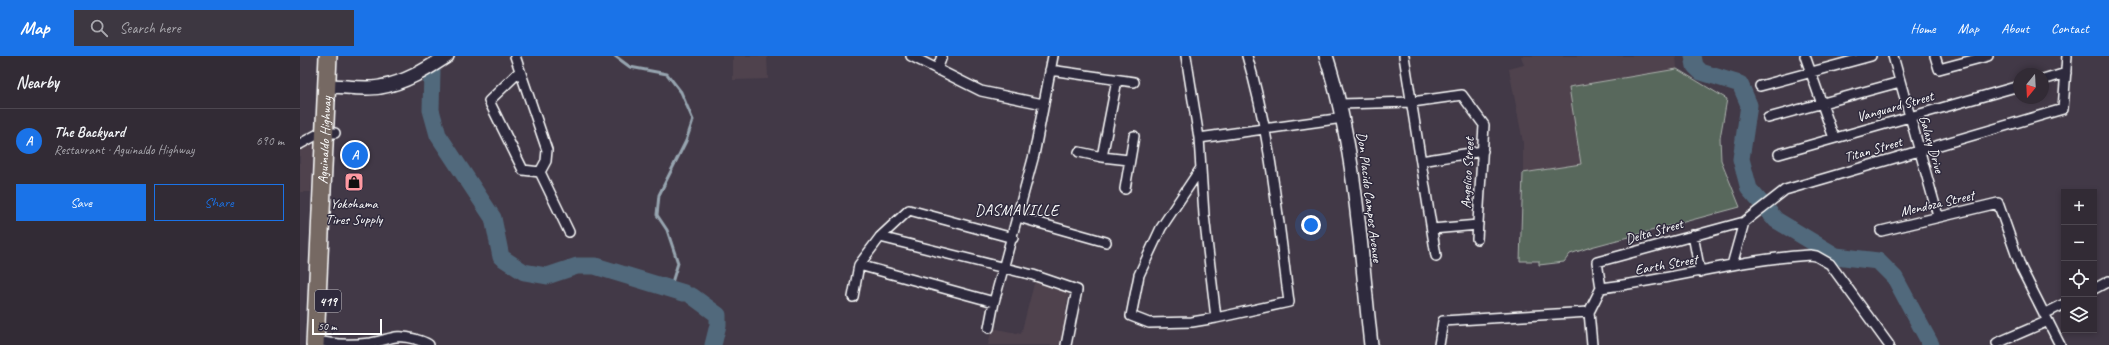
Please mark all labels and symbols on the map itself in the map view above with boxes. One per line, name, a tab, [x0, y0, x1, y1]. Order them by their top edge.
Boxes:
north arrow	[2013, 68, 2049, 104]
street label: Vanguard Street	[1855, 87, 1937, 125]
street label: Aguinaldo Highway	[314, 95, 335, 184]
street label: Galaxy Drive	[1915, 113, 1948, 176]
street label: Don Placido Campos Avenue	[1353, 131, 1386, 264]
street label: Titan Street	[1842, 133, 1905, 166]
street label: Angelico Street	[1457, 136, 1478, 209]
pin: A	[342, 140, 368, 170]
shop icon: Yokohama Tires Supply	[343, 171, 365, 193]
street label: Mendoza Street	[1898, 186, 1978, 220]
place label: Yokohama Tires Supply	[326, 195, 383, 228]
district label: DASMAVILLE	[975, 201, 1060, 220]
your location	[1301, 215, 1321, 235]
street label: Delta Street	[1623, 215, 1686, 248]
street label: Earth Street	[1633, 250, 1701, 278]
road number: 419	[315, 290, 341, 312]
scale bar	[312, 317, 382, 336]

